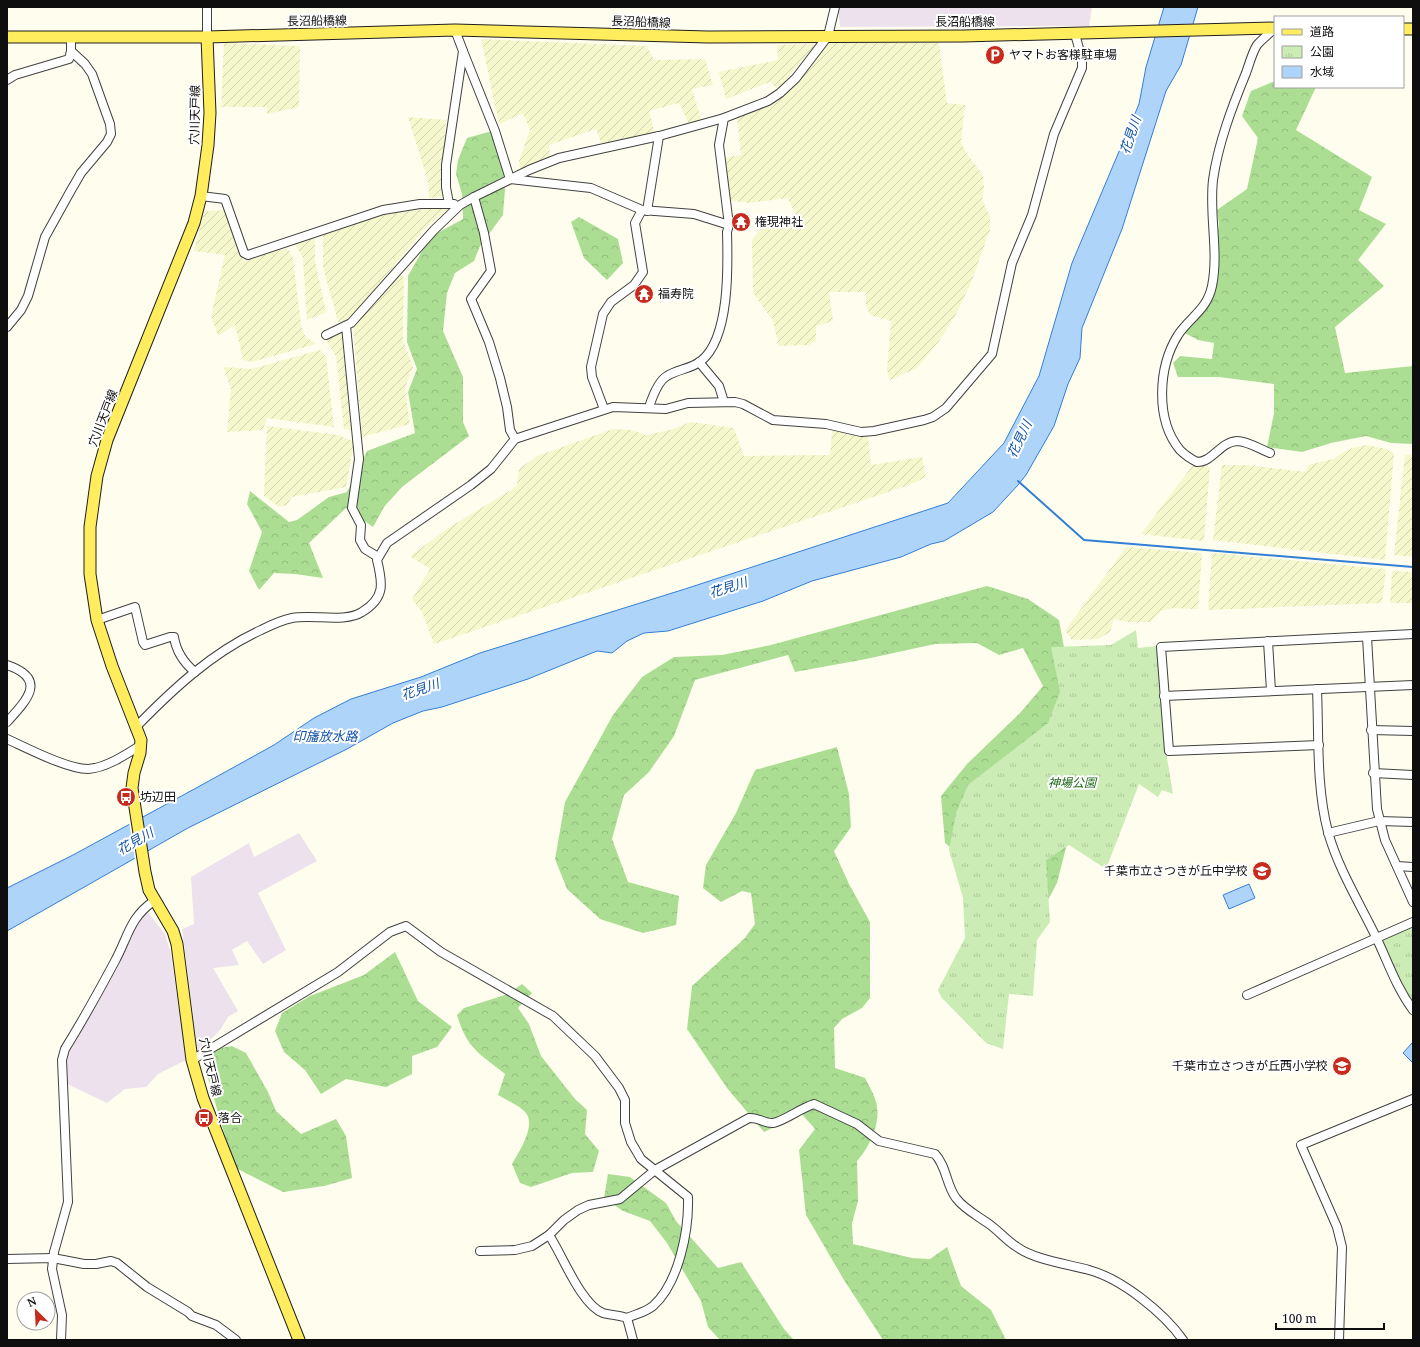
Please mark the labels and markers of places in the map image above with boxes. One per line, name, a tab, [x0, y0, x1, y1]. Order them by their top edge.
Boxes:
parking icon: ヤマトお客様駐車場	[984, 44, 1006, 66]
place label: ヤマトお客様駐車場	[1009, 46, 1117, 63]
temple icon: 権現神社	[730, 211, 752, 233]
place label: 権現神社	[755, 213, 803, 230]
temple icon: 福寿院	[633, 283, 655, 305]
place label: 福寿院	[658, 285, 694, 302]
bus stop icon: 坊辺田	[115, 786, 137, 808]
place label: 坊辺田	[140, 788, 176, 805]
school or university icon: 千葉市立さつきが丘中学校	[1251, 860, 1273, 882]
place label: 千葉市立さつきが丘中学校	[1104, 862, 1248, 879]
school or university icon: 千葉市立さつきが丘西小学校	[1331, 1055, 1353, 1077]
place label: 千葉市立さつきが丘西小学校	[1172, 1057, 1328, 1074]
bus stop icon: 落合	[193, 1107, 215, 1129]
place label: 落合	[218, 1109, 242, 1126]

